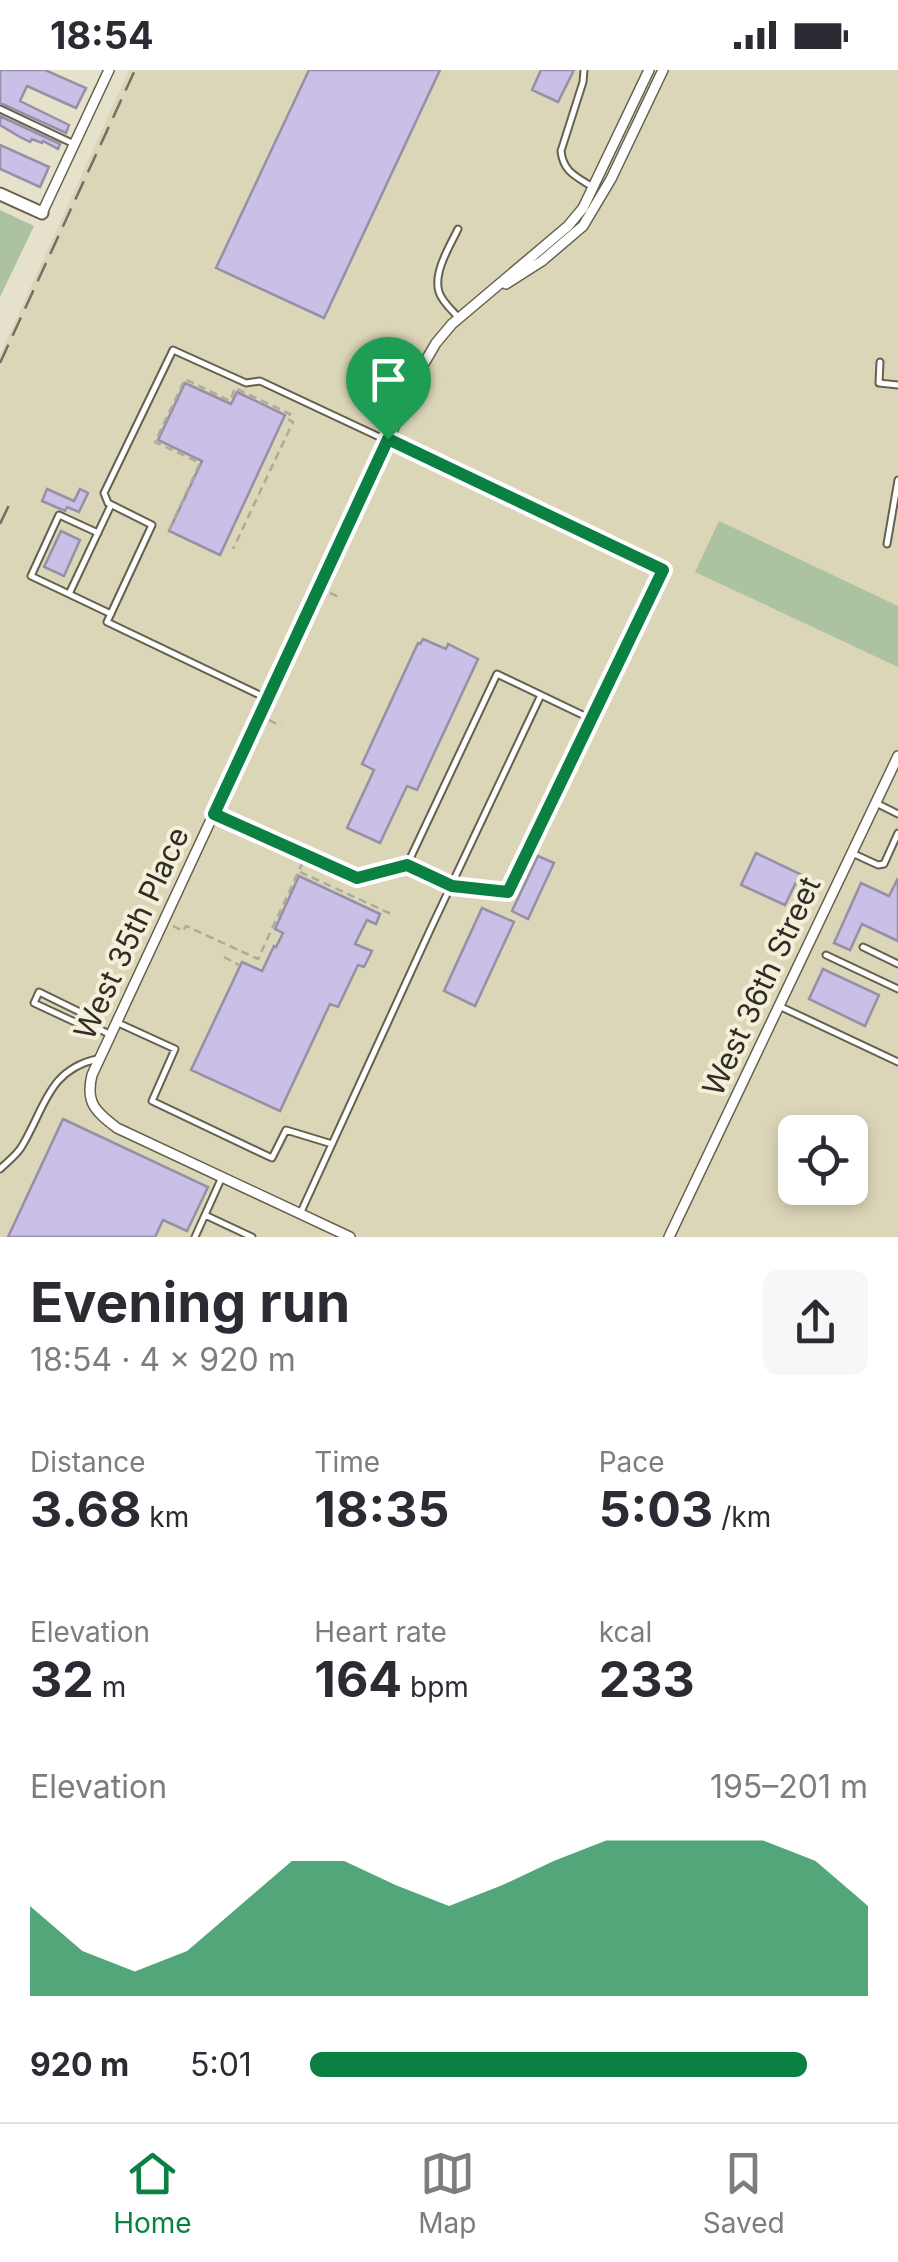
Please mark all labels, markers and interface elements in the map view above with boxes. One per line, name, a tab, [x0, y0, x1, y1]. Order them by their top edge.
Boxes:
text: 18:54	[50, 12, 154, 58]
pin	[346, 337, 431, 440]
icon: arrive	[361, 352, 416, 407]
street label: West 35th Place	[66, 821, 196, 1045]
street label: West 36th Street	[695, 871, 828, 1101]
map controls	[778, 1115, 868, 1205]
button: locate	[778, 1115, 868, 1205]
text: Evening run	[30, 1269, 350, 1335]
button: share	[763, 1270, 868, 1375]
text: 18:54 · 4 × 920 m	[30, 1340, 296, 1379]
text: Distance	[30, 1445, 146, 1479]
text: Time	[314, 1445, 380, 1479]
text: Pace	[599, 1445, 665, 1479]
text: 3.68	[30, 1479, 141, 1539]
text: 18:35	[314, 1479, 449, 1539]
text: 5:03	[599, 1479, 713, 1539]
text: km	[141, 1500, 189, 1534]
text: /km	[713, 1500, 771, 1534]
text: Elevation	[30, 1615, 150, 1649]
text: Heart rate	[314, 1615, 447, 1649]
text: kcal	[599, 1615, 652, 1649]
text: 32	[30, 1649, 94, 1709]
text: 164	[314, 1649, 402, 1709]
text: 233	[599, 1649, 695, 1709]
text: m	[94, 1670, 126, 1704]
text: bpm	[402, 1670, 469, 1704]
text: Elevation	[30, 1767, 167, 1806]
text: 195–201 m	[710, 1767, 868, 1806]
text: 920 m	[30, 2045, 129, 2084]
text: 5:01	[190, 2045, 252, 2084]
tab: Home	[113, 2146, 192, 2240]
tab: Map	[418, 2146, 476, 2240]
tab: Saved	[703, 2146, 785, 2240]

